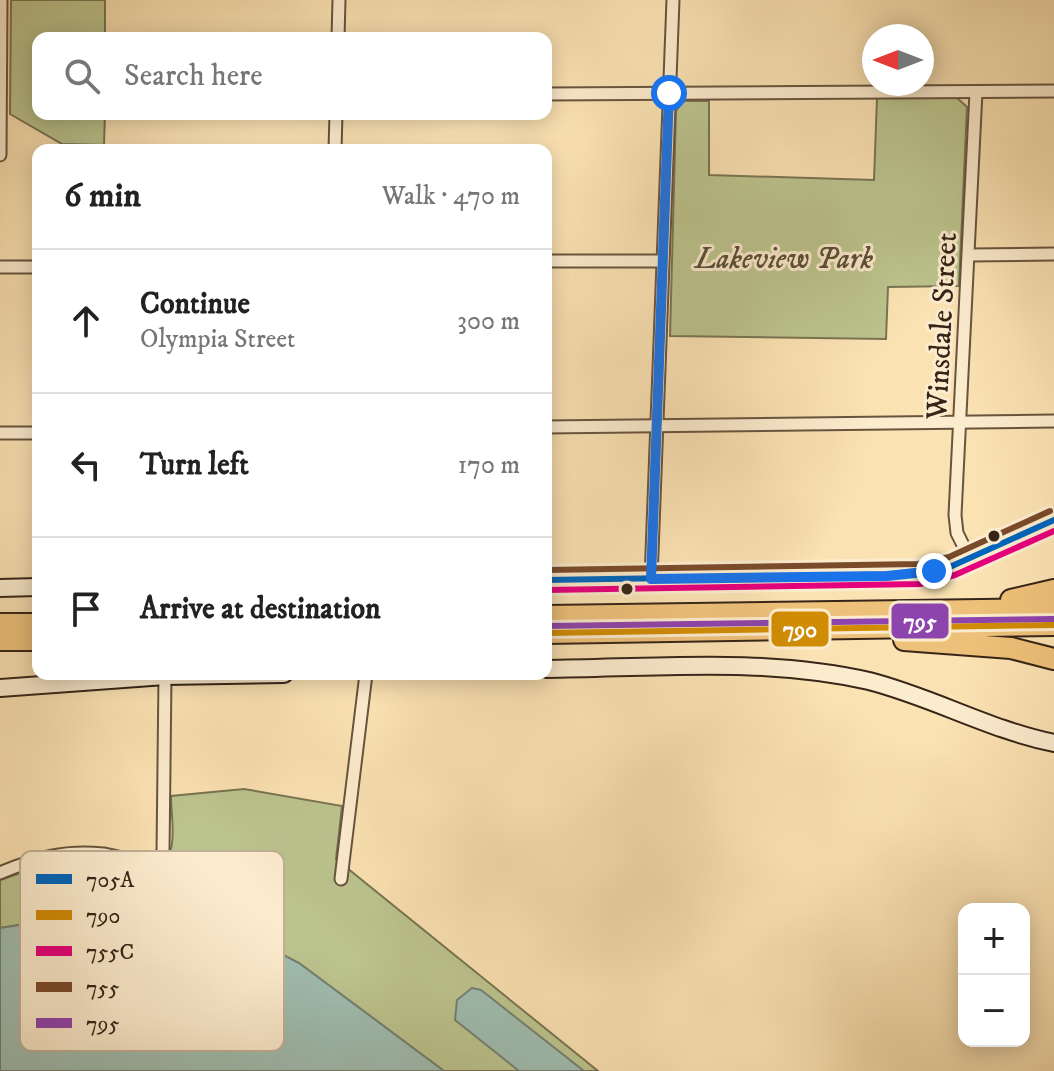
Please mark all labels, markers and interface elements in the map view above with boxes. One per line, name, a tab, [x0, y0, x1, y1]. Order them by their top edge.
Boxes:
north arrow	[862, 24, 934, 96]
search box	[32, 32, 552, 120]
icon: search	[60, 54, 104, 98]
text: Search here	[124, 58, 263, 95]
route start	[651, 75, 687, 111]
text: 6 min	[64, 175, 141, 217]
text: Walk · 470 m	[382, 180, 520, 213]
street label: Winsdale Street	[919, 232, 966, 422]
park label: Lakeview Park	[693, 241, 874, 278]
text: Continue	[140, 286, 250, 323]
icon: ahead	[64, 299, 108, 343]
text: 300 m	[457, 305, 520, 338]
text: Olympia Street	[140, 323, 295, 356]
icon: left	[64, 443, 108, 487]
text: Turn left	[140, 447, 249, 484]
text: 170 m	[458, 449, 520, 482]
unlabelled marker	[986, 528, 1002, 544]
route end	[916, 553, 952, 589]
unlabelled marker	[619, 581, 635, 597]
icon: arrive	[64, 587, 108, 631]
text: Arrive at destination	[140, 591, 381, 628]
line badge: 795	[890, 602, 950, 640]
text: 795	[903, 609, 937, 636]
line badge: 790	[770, 610, 830, 648]
text: 790	[783, 617, 817, 644]
legend	[20, 851, 284, 1051]
text: 705A	[86, 867, 135, 894]
text: 790	[86, 903, 120, 930]
map controls	[958, 903, 1030, 1047]
button: +	[958, 903, 1030, 975]
text: 755C	[86, 939, 134, 966]
text: 755	[86, 975, 119, 1002]
button: −	[958, 975, 1030, 1047]
text: 795	[86, 1011, 120, 1038]

